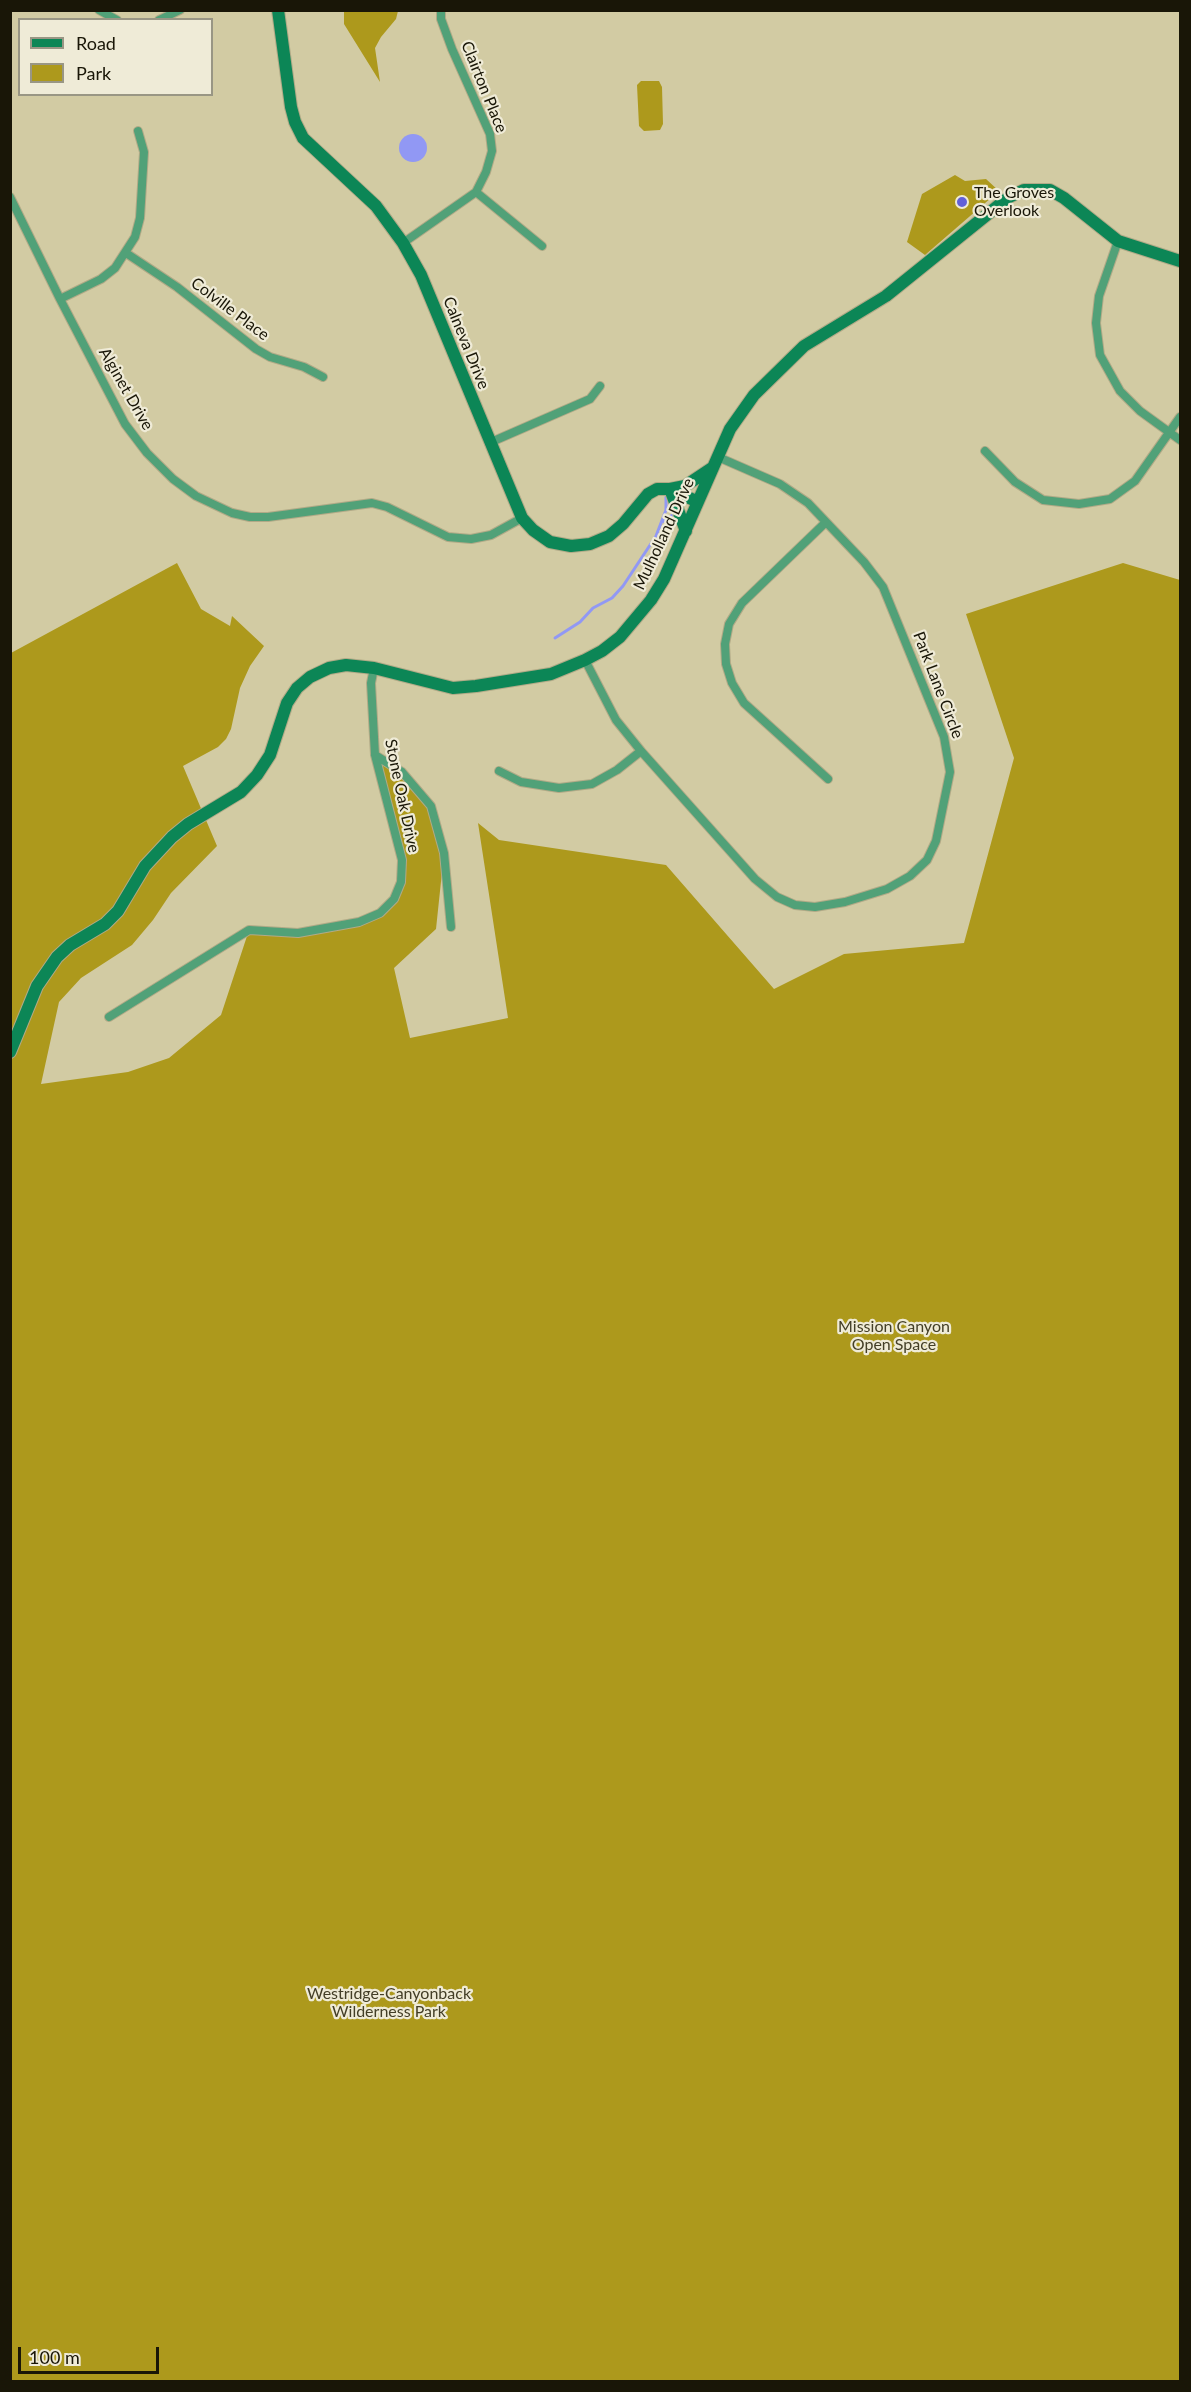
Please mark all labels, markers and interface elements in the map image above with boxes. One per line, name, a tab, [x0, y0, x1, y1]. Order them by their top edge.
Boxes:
legend	[18, 18, 213, 96]
text: Road	[76, 32, 116, 54]
street label: Clairton Place	[457, 38, 511, 136]
text: Park	[76, 62, 111, 84]
place label: The Groves Overlook	[974, 183, 1054, 221]
marker: The Groves Overlook	[955, 195, 969, 209]
street label: Colville Place	[187, 273, 273, 345]
street label: Calneva Drive	[439, 294, 493, 392]
street label: Alginet Drive	[95, 344, 157, 434]
street label: Mulholland Drive	[630, 475, 698, 593]
street label: Park Lane Circle	[909, 629, 967, 741]
street label: Stone Oak Drive	[381, 738, 423, 854]
park label: Mission Canyon Open Space	[838, 1317, 950, 1355]
park label: Westridge-Canyonback Wilderness Park	[307, 1984, 471, 2022]
scale bar	[21, 2335, 162, 2373]
text: 100 m	[29, 2346, 80, 2368]

